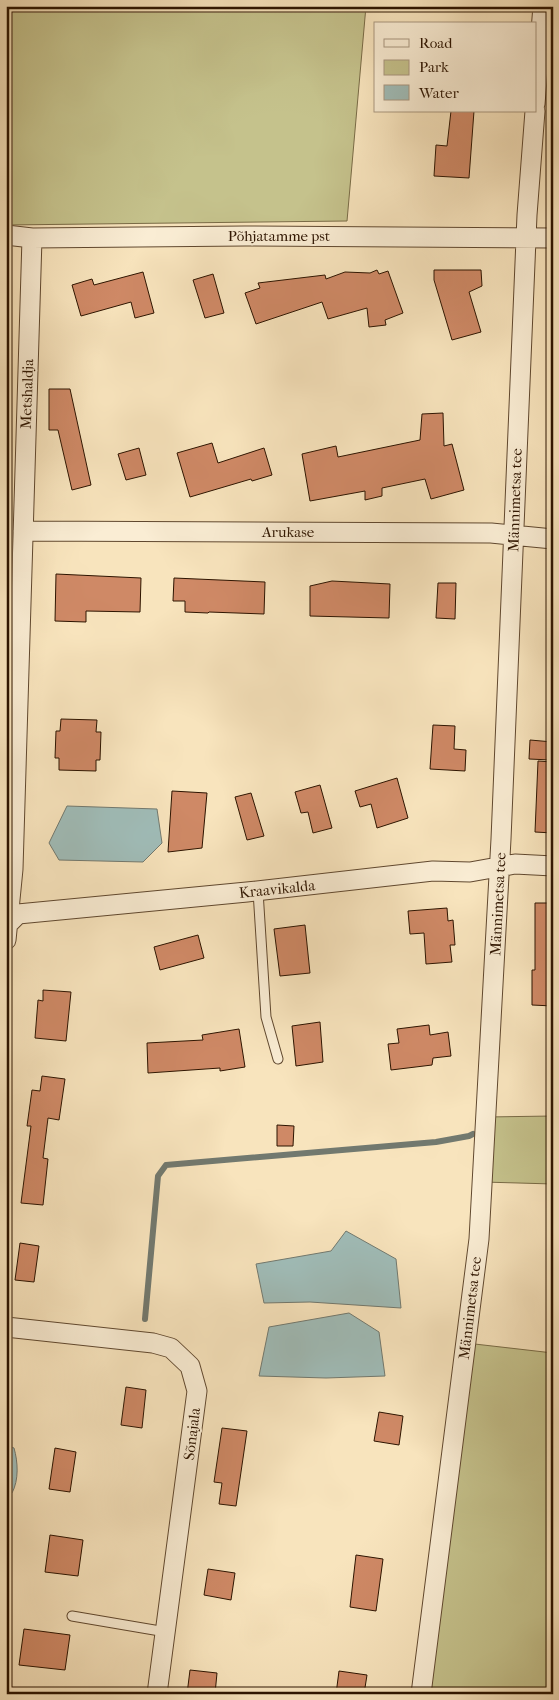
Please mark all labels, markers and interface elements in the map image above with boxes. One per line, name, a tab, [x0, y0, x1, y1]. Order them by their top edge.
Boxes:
legend	[374, 22, 536, 112]
text: Road	[419, 34, 453, 52]
text: Park	[419, 58, 449, 76]
text: Water	[418, 84, 459, 102]
street label: Põhjatamme pst	[228, 227, 331, 245]
street label: Metshaldja	[17, 358, 37, 429]
street label: Männimetsa tee	[504, 447, 526, 552]
street label: Arukase	[261, 523, 315, 541]
street label: Männimetsa tee	[486, 851, 510, 956]
street label: Kraavikalda	[238, 876, 317, 902]
street label: Männimetsa tee	[455, 1255, 485, 1360]
street label: Sõnajala	[180, 1406, 204, 1461]

